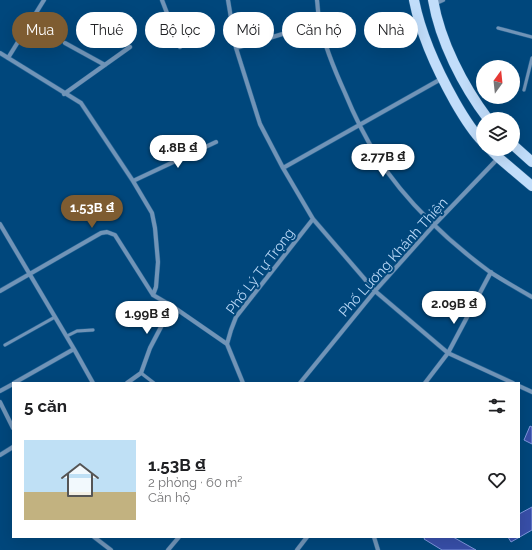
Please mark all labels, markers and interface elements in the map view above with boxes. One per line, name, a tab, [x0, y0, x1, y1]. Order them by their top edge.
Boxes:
chip: Mua	[12, 12, 68, 48]
chip: Thuê	[76, 12, 137, 48]
chip: Bộ lọc	[145, 12, 215, 48]
chip: Mới	[223, 12, 274, 48]
chip: Căn hộ	[282, 12, 356, 48]
chip: Nhà	[364, 12, 418, 48]
north arrow	[476, 60, 520, 104]
map controls	[476, 60, 520, 156]
button: layers	[476, 112, 520, 156]
pin: 4.8B ₫	[145, 135, 211, 169]
text: 4.8B ₫	[159, 140, 197, 155]
pin: 2.77B ₫	[346, 144, 420, 178]
text: 2.77B ₫	[360, 149, 406, 164]
street label: Phố Lương Khánh Thiện	[335, 194, 451, 320]
pin: 1.53B ₫	[55, 195, 129, 229]
text: 1.53B ₫	[70, 200, 114, 215]
street label: Phố Lý Tự Trọng	[223, 225, 297, 317]
pin: 2.09B ₫	[417, 291, 491, 325]
text: 2.09B ₫	[431, 296, 477, 311]
pin: 1.99B ₫	[110, 301, 184, 335]
text: 1.99B ₫	[124, 306, 170, 321]
icon: filters	[486, 395, 508, 417]
text: 5 căn	[24, 396, 67, 416]
text: 1.53B ₫	[148, 455, 206, 475]
icon: home	[56, 456, 104, 504]
icon: heart	[486, 469, 508, 491]
text: 2 phòng · 60 m²	[148, 475, 242, 490]
text: Căn hộ	[148, 490, 190, 505]

